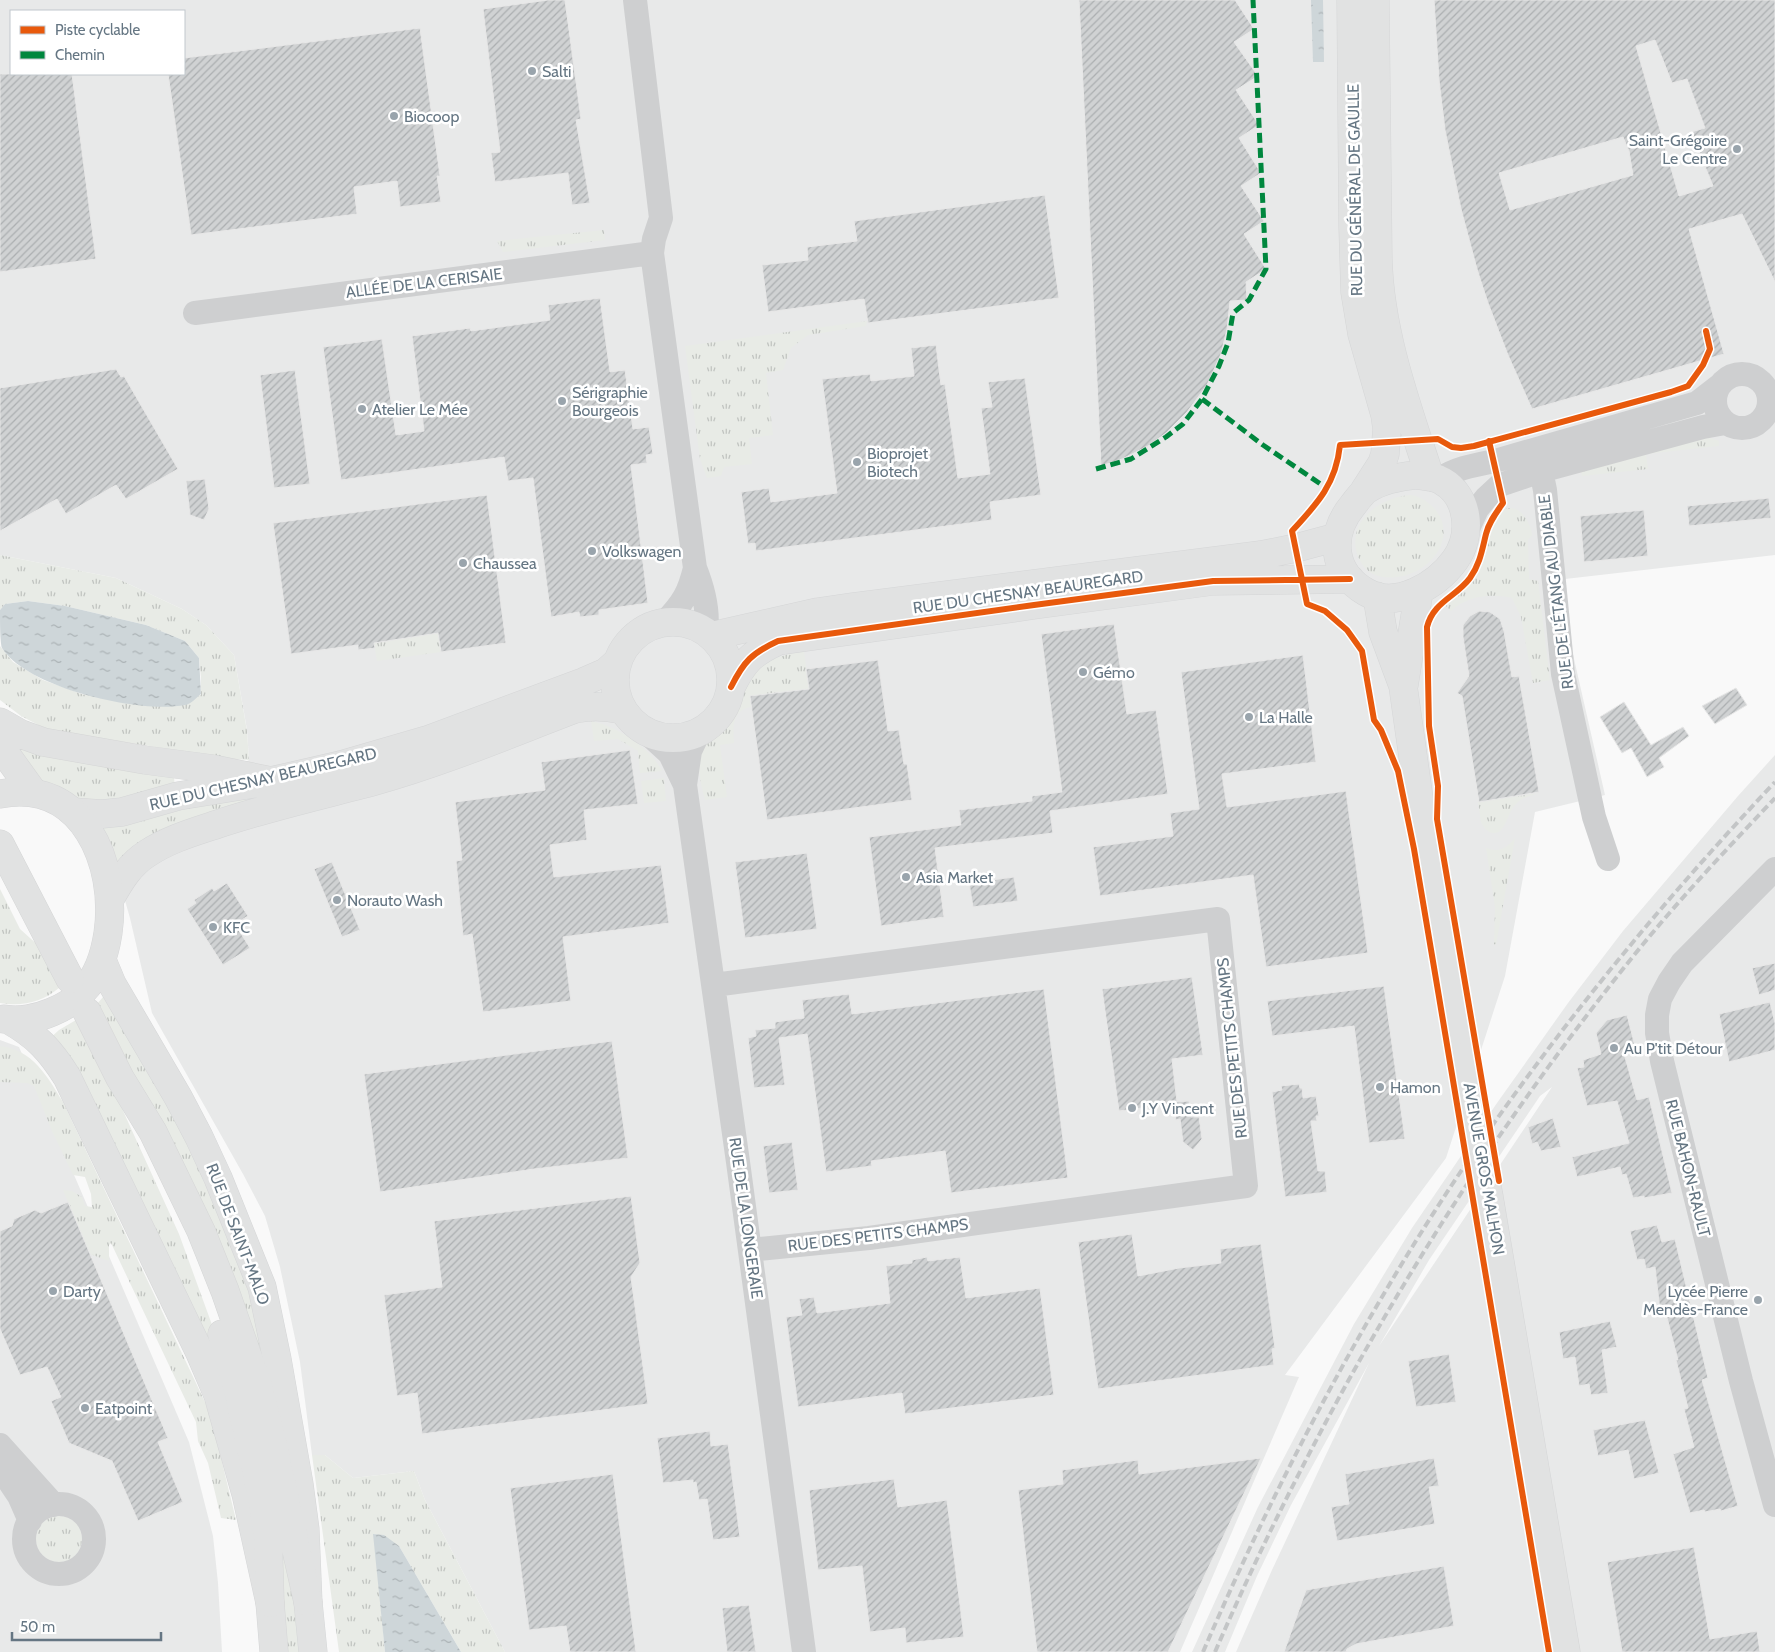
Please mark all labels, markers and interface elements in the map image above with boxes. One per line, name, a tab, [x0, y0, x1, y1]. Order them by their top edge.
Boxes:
legend	[10, 10, 185, 75]
text: Piste cyclable	[55, 21, 141, 39]
text: Chemin	[55, 46, 105, 64]
place label: Salti	[542, 62, 572, 81]
marker: Salti	[526, 65, 538, 77]
street label: RUE DU GÉNÉRAL DE GAULLE	[1344, 84, 1366, 296]
place label: Biocoop	[404, 107, 459, 126]
marker: Biocoop	[388, 110, 400, 122]
place label: Saint-Grégoire Le Centre	[1629, 131, 1727, 168]
marker: Saint-Grégoire Le Centre	[1731, 143, 1743, 155]
street label: ALLÉE DE LA CERISAIE	[345, 264, 503, 302]
place label: Sérigraphie Bourgeois	[572, 383, 648, 420]
marker: Sérigraphie Bourgeois	[556, 395, 568, 407]
place label: Atelier Le Mée	[372, 400, 468, 419]
marker: Atelier Le Mée	[356, 403, 368, 415]
place label: Bioprojet Biotech	[867, 444, 929, 481]
marker: Bioprojet Biotech	[851, 456, 863, 468]
street label: RUE DE L'ÉTANG AU DIABLE	[1535, 493, 1577, 690]
place label: Volkswagen	[602, 542, 682, 561]
marker: Volkswagen	[586, 545, 598, 557]
place label: Chaussea	[473, 554, 537, 573]
marker: Chaussea	[457, 557, 469, 569]
street label: RUE DU CHESNAY BEAUREGARD	[912, 566, 1144, 618]
place label: Gémo	[1093, 663, 1135, 682]
marker: Gémo	[1077, 666, 1089, 678]
place label: La Halle	[1259, 708, 1313, 727]
marker: La Halle	[1243, 711, 1255, 723]
street label: RUE DU CHESNAY BEAUREGARD	[148, 744, 378, 814]
place label: Asia Market	[916, 868, 994, 887]
marker: Asia Market	[900, 871, 912, 883]
place label: Norauto Wash	[347, 891, 443, 910]
marker: Norauto Wash	[331, 894, 343, 906]
place label: KFC	[223, 918, 250, 937]
marker: KFC	[207, 921, 219, 933]
street label: RUE DES PETITS CHAMPS	[1213, 957, 1251, 1139]
place label: Au P'tit Détour	[1624, 1039, 1724, 1058]
marker: Au P'tit Détour	[1608, 1042, 1620, 1054]
place label: Hamon	[1390, 1078, 1441, 1097]
marker: Hamon	[1374, 1081, 1386, 1093]
street label: AVENUE GROS MALHON	[1460, 1081, 1508, 1257]
street label: RUE BAHON-RAULT	[1662, 1097, 1714, 1239]
place label: J.Y Vincent	[1141, 1099, 1214, 1118]
marker: J.Y Vincent	[1126, 1102, 1138, 1114]
street label: RUE DE LA LONGERAIE	[725, 1136, 767, 1300]
street label: RUE DE SAINT-MALO	[202, 1161, 274, 1307]
street label: RUE DES PETITS CHAMPS	[787, 1215, 969, 1255]
place label: Darty	[63, 1282, 101, 1301]
place label: Lycée Pierre Mendès-France	[1643, 1282, 1748, 1319]
marker: Darty	[47, 1285, 59, 1297]
marker: Lycée Pierre Mendès-France	[1752, 1294, 1764, 1306]
place label: Eatpoint	[95, 1399, 153, 1418]
marker: Eatpoint	[79, 1402, 91, 1414]
scale bar	[12, 1610, 161, 1642]
text: 50 m	[20, 1618, 55, 1636]

